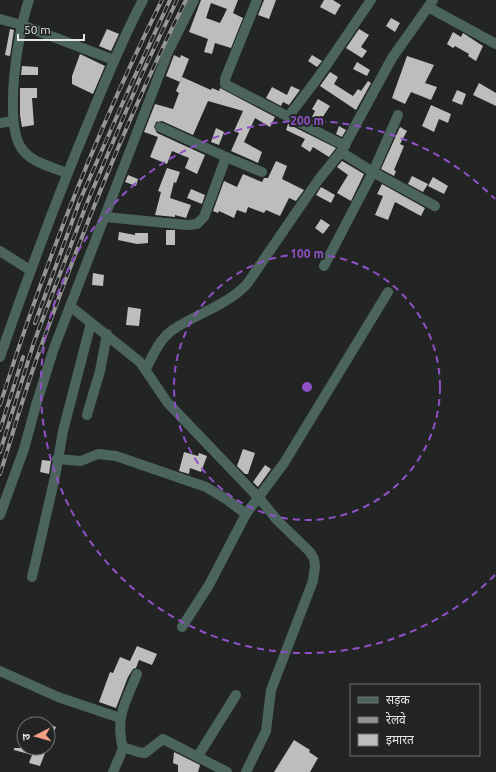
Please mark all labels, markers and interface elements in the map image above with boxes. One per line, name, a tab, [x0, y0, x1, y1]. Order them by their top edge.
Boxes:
scale bar	[18, 16, 84, 42]
text: 50 m	[24, 23, 51, 36]
text: 200 m	[290, 114, 324, 127]
text: 100 m	[290, 247, 324, 260]
centre of rings	[300, 380, 314, 394]
legend	[350, 684, 480, 756]
text: सड़क	[386, 693, 411, 707]
text: रेलवे	[386, 712, 406, 726]
north arrow	[16, 716, 56, 756]
text: उ	[20, 733, 32, 741]
text: इमारत	[386, 733, 415, 747]

